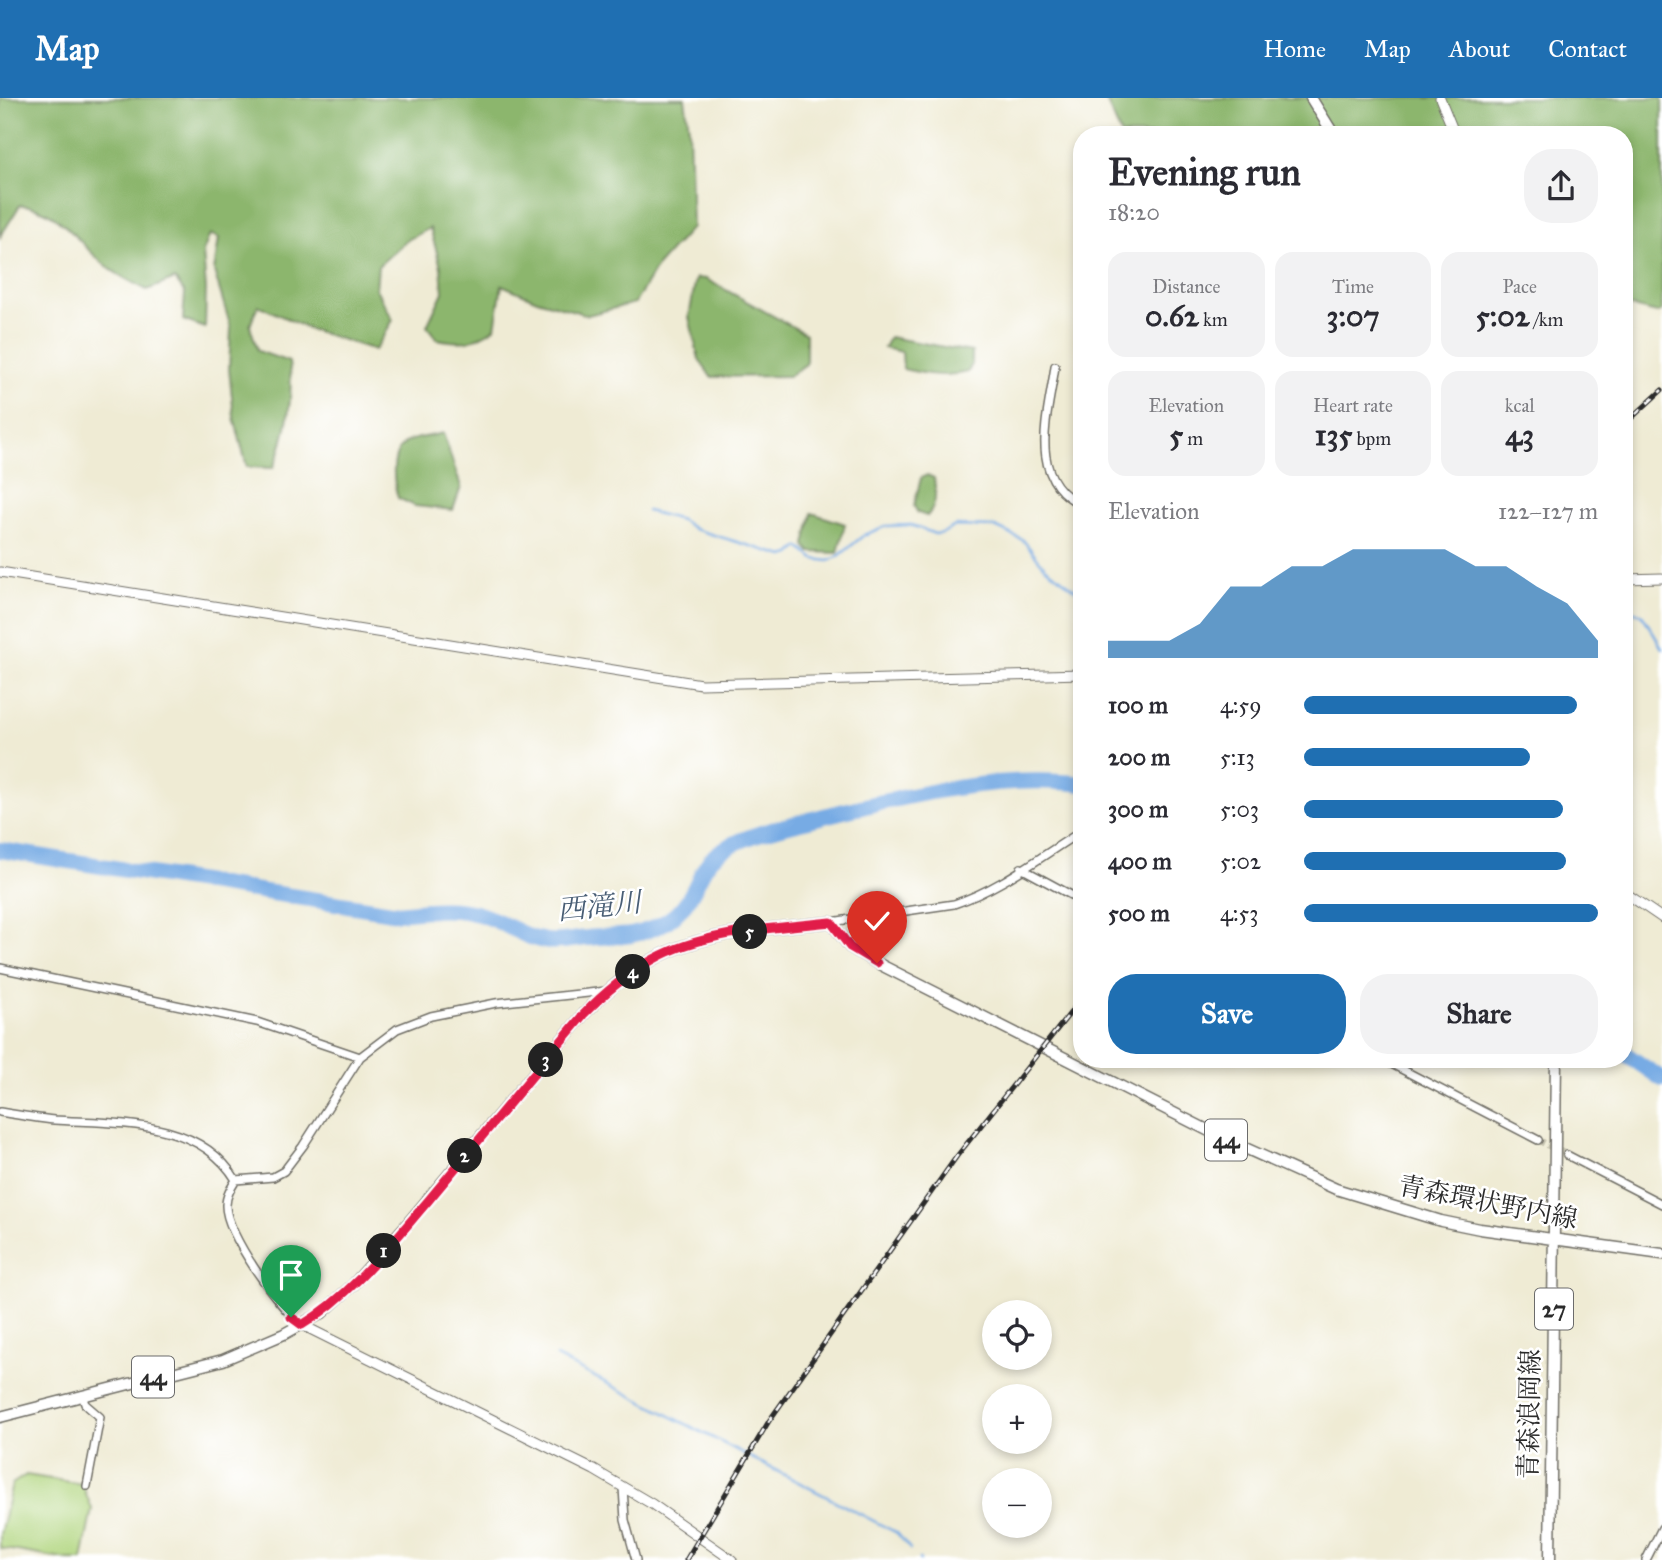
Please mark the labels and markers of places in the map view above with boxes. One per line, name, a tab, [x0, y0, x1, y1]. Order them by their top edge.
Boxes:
pin	[847, 891, 907, 963]
pin: 5	[732, 914, 768, 950]
pin: 4	[616, 954, 650, 990]
pin: 3	[528, 1042, 564, 1077]
pin: 2	[448, 1138, 482, 1174]
pin: 1	[366, 1234, 402, 1268]
pin	[261, 1245, 321, 1317]

